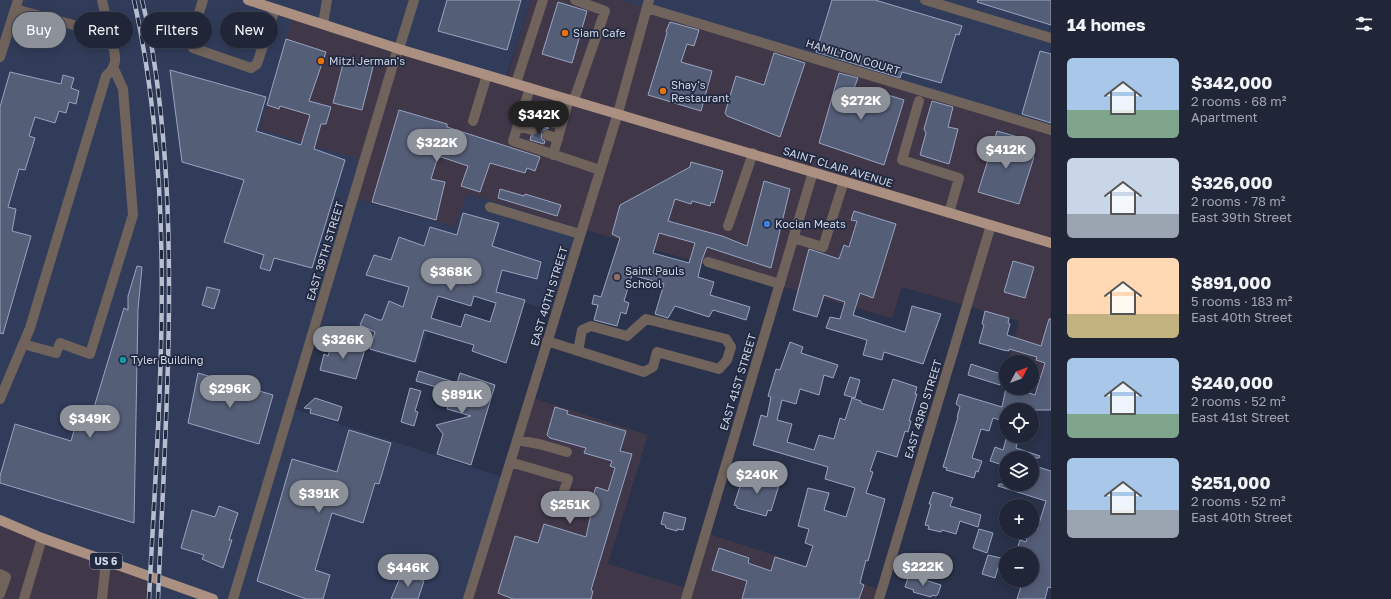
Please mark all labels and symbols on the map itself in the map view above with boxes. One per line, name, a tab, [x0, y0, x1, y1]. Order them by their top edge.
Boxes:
place label: Siam Cafe	[573, 26, 626, 39]
marker: Siam Cafe	[560, 28, 570, 38]
street label: HAMILTON COURT	[805, 36, 902, 77]
place label: Mitzi Jerman's	[329, 54, 405, 67]
marker: Mitzi Jerman's	[316, 56, 326, 66]
place label: Shay's Restaurant	[671, 78, 729, 104]
marker: Shay's Restaurant	[658, 86, 668, 96]
pin: $272K	[833, 87, 889, 121]
pin: $342K	[511, 101, 567, 135]
pin: $322K	[409, 129, 465, 163]
pin: $412K	[978, 136, 1034, 170]
street label: SAINT CLAIR AVENUE	[782, 144, 895, 190]
street label: EAST 39TH STREET	[303, 200, 346, 302]
place label: Kocian Meats	[775, 217, 846, 230]
marker: Kocian Meats	[762, 219, 772, 229]
street label: EAST 40TH STREET	[527, 244, 570, 347]
pin: $368K	[423, 258, 479, 292]
place label: Saint Pauls School	[625, 264, 684, 290]
marker: Saint Pauls School	[612, 272, 622, 282]
pin: $326K	[315, 326, 371, 360]
street label: EAST 41ST STREET	[717, 332, 758, 432]
place label: Tyler Building	[131, 353, 204, 366]
marker: Tyler Building	[118, 355, 128, 365]
north arrow	[999, 355, 1039, 395]
street label: EAST 43RD STREET	[901, 357, 944, 460]
pin: $296K	[202, 375, 258, 409]
pin: $891K	[434, 381, 490, 415]
pin: $349K	[62, 405, 118, 439]
pin: $240K	[729, 461, 785, 495]
pin: $391K	[291, 480, 347, 514]
pin: $251K	[542, 491, 598, 525]
road number: US 6	[90, 553, 122, 569]
pin: $222K	[895, 553, 951, 587]
pin: $446K	[380, 554, 436, 588]

